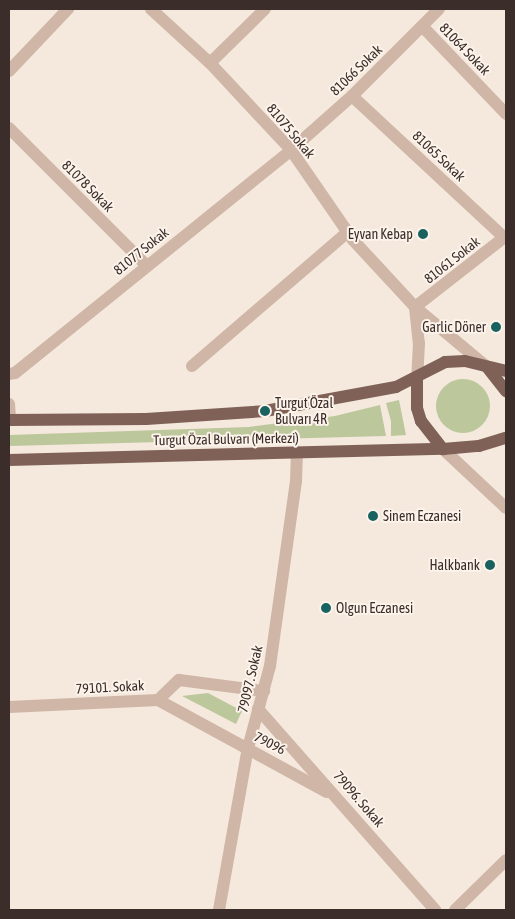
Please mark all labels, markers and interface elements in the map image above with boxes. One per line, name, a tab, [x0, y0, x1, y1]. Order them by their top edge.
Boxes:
street label: 81064 Sokak	[436, 19, 494, 79]
street label: 81066 Sokak	[326, 41, 386, 99]
street label: 81075 Sokak	[263, 100, 319, 162]
street label: 81065 Sokak	[409, 127, 469, 185]
street label: 81078 Sokak	[59, 157, 117, 215]
street label: 81077 Sokak	[110, 224, 172, 278]
place label: Eyvan Kebap	[348, 226, 413, 242]
marker: Eyvan Kebap	[417, 228, 429, 240]
street label: 81061 Sokak	[421, 233, 483, 287]
place label: Garlic Döner	[422, 319, 486, 335]
marker: Garlic Döner	[490, 321, 502, 333]
place label: Turgut Özal Bulvarı 4R	[275, 395, 333, 428]
marker: Turgut Özal Bulvarı 4R	[259, 405, 271, 417]
street label: Turgut Özal Bulvarı (Merkezi)	[153, 429, 299, 449]
place label: Sinem Eczanesi	[383, 508, 461, 524]
marker: Sinem Eczanesi	[367, 510, 379, 522]
place label: Halkbank	[429, 557, 480, 573]
marker: Halkbank	[484, 559, 496, 571]
place label: Olgun Eczanesi	[336, 600, 413, 616]
marker: Olgun Eczanesi	[320, 602, 332, 614]
street label: 79097. Sokak	[234, 644, 266, 714]
street label: 79101. Sokak	[75, 677, 145, 697]
street label: 79096	[252, 728, 288, 758]
street label: 79096. Sokak	[330, 768, 388, 830]

